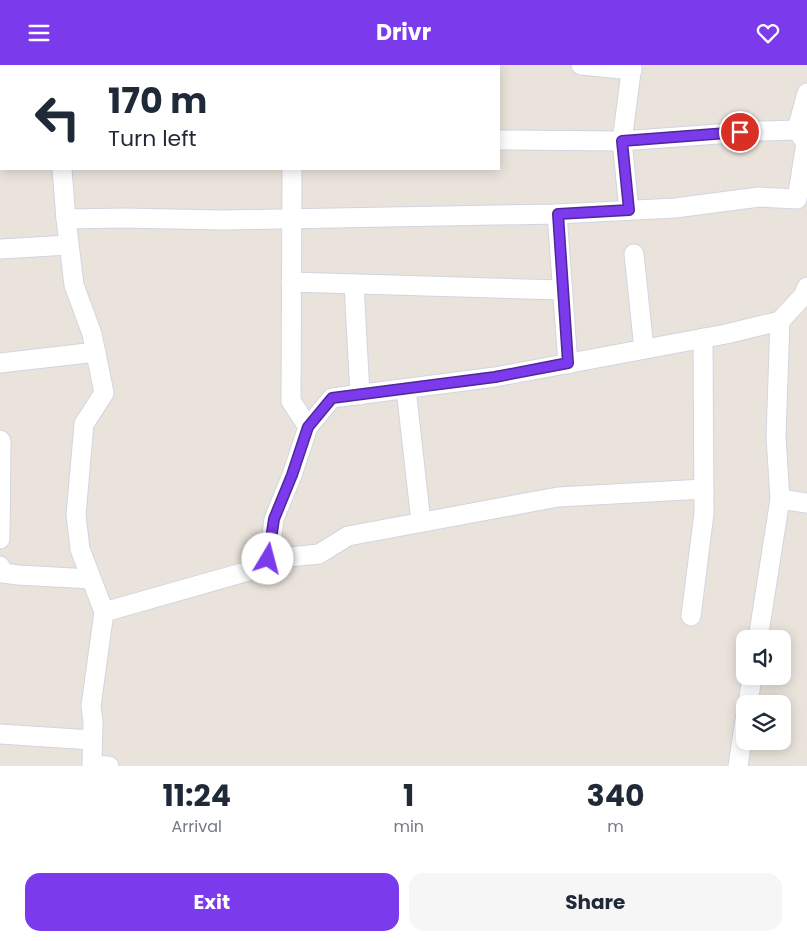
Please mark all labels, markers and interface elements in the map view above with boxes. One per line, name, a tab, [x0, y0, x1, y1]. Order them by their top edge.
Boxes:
text: Drivr	[376, 17, 431, 48]
icon: menu	[25, 19, 53, 47]
icon: heart	[754, 19, 782, 47]
text: 170 m	[108, 76, 207, 125]
icon: left	[25, 85, 90, 150]
pin	[719, 111, 761, 153]
icon: arrive	[726, 118, 754, 146]
text: Turn left	[108, 123, 196, 154]
position arrow	[241, 532, 293, 584]
map controls	[736, 630, 791, 750]
button: sound	[736, 630, 791, 685]
button: layers	[736, 695, 791, 750]
text: 11:24	[162, 774, 231, 817]
text: 1	[403, 774, 414, 817]
text: 340	[587, 774, 645, 817]
text: Arrival	[172, 815, 222, 838]
text: min	[393, 815, 424, 838]
text: m	[607, 815, 624, 838]
button: Exit	[25, 873, 399, 931]
button: Share	[409, 873, 782, 931]

